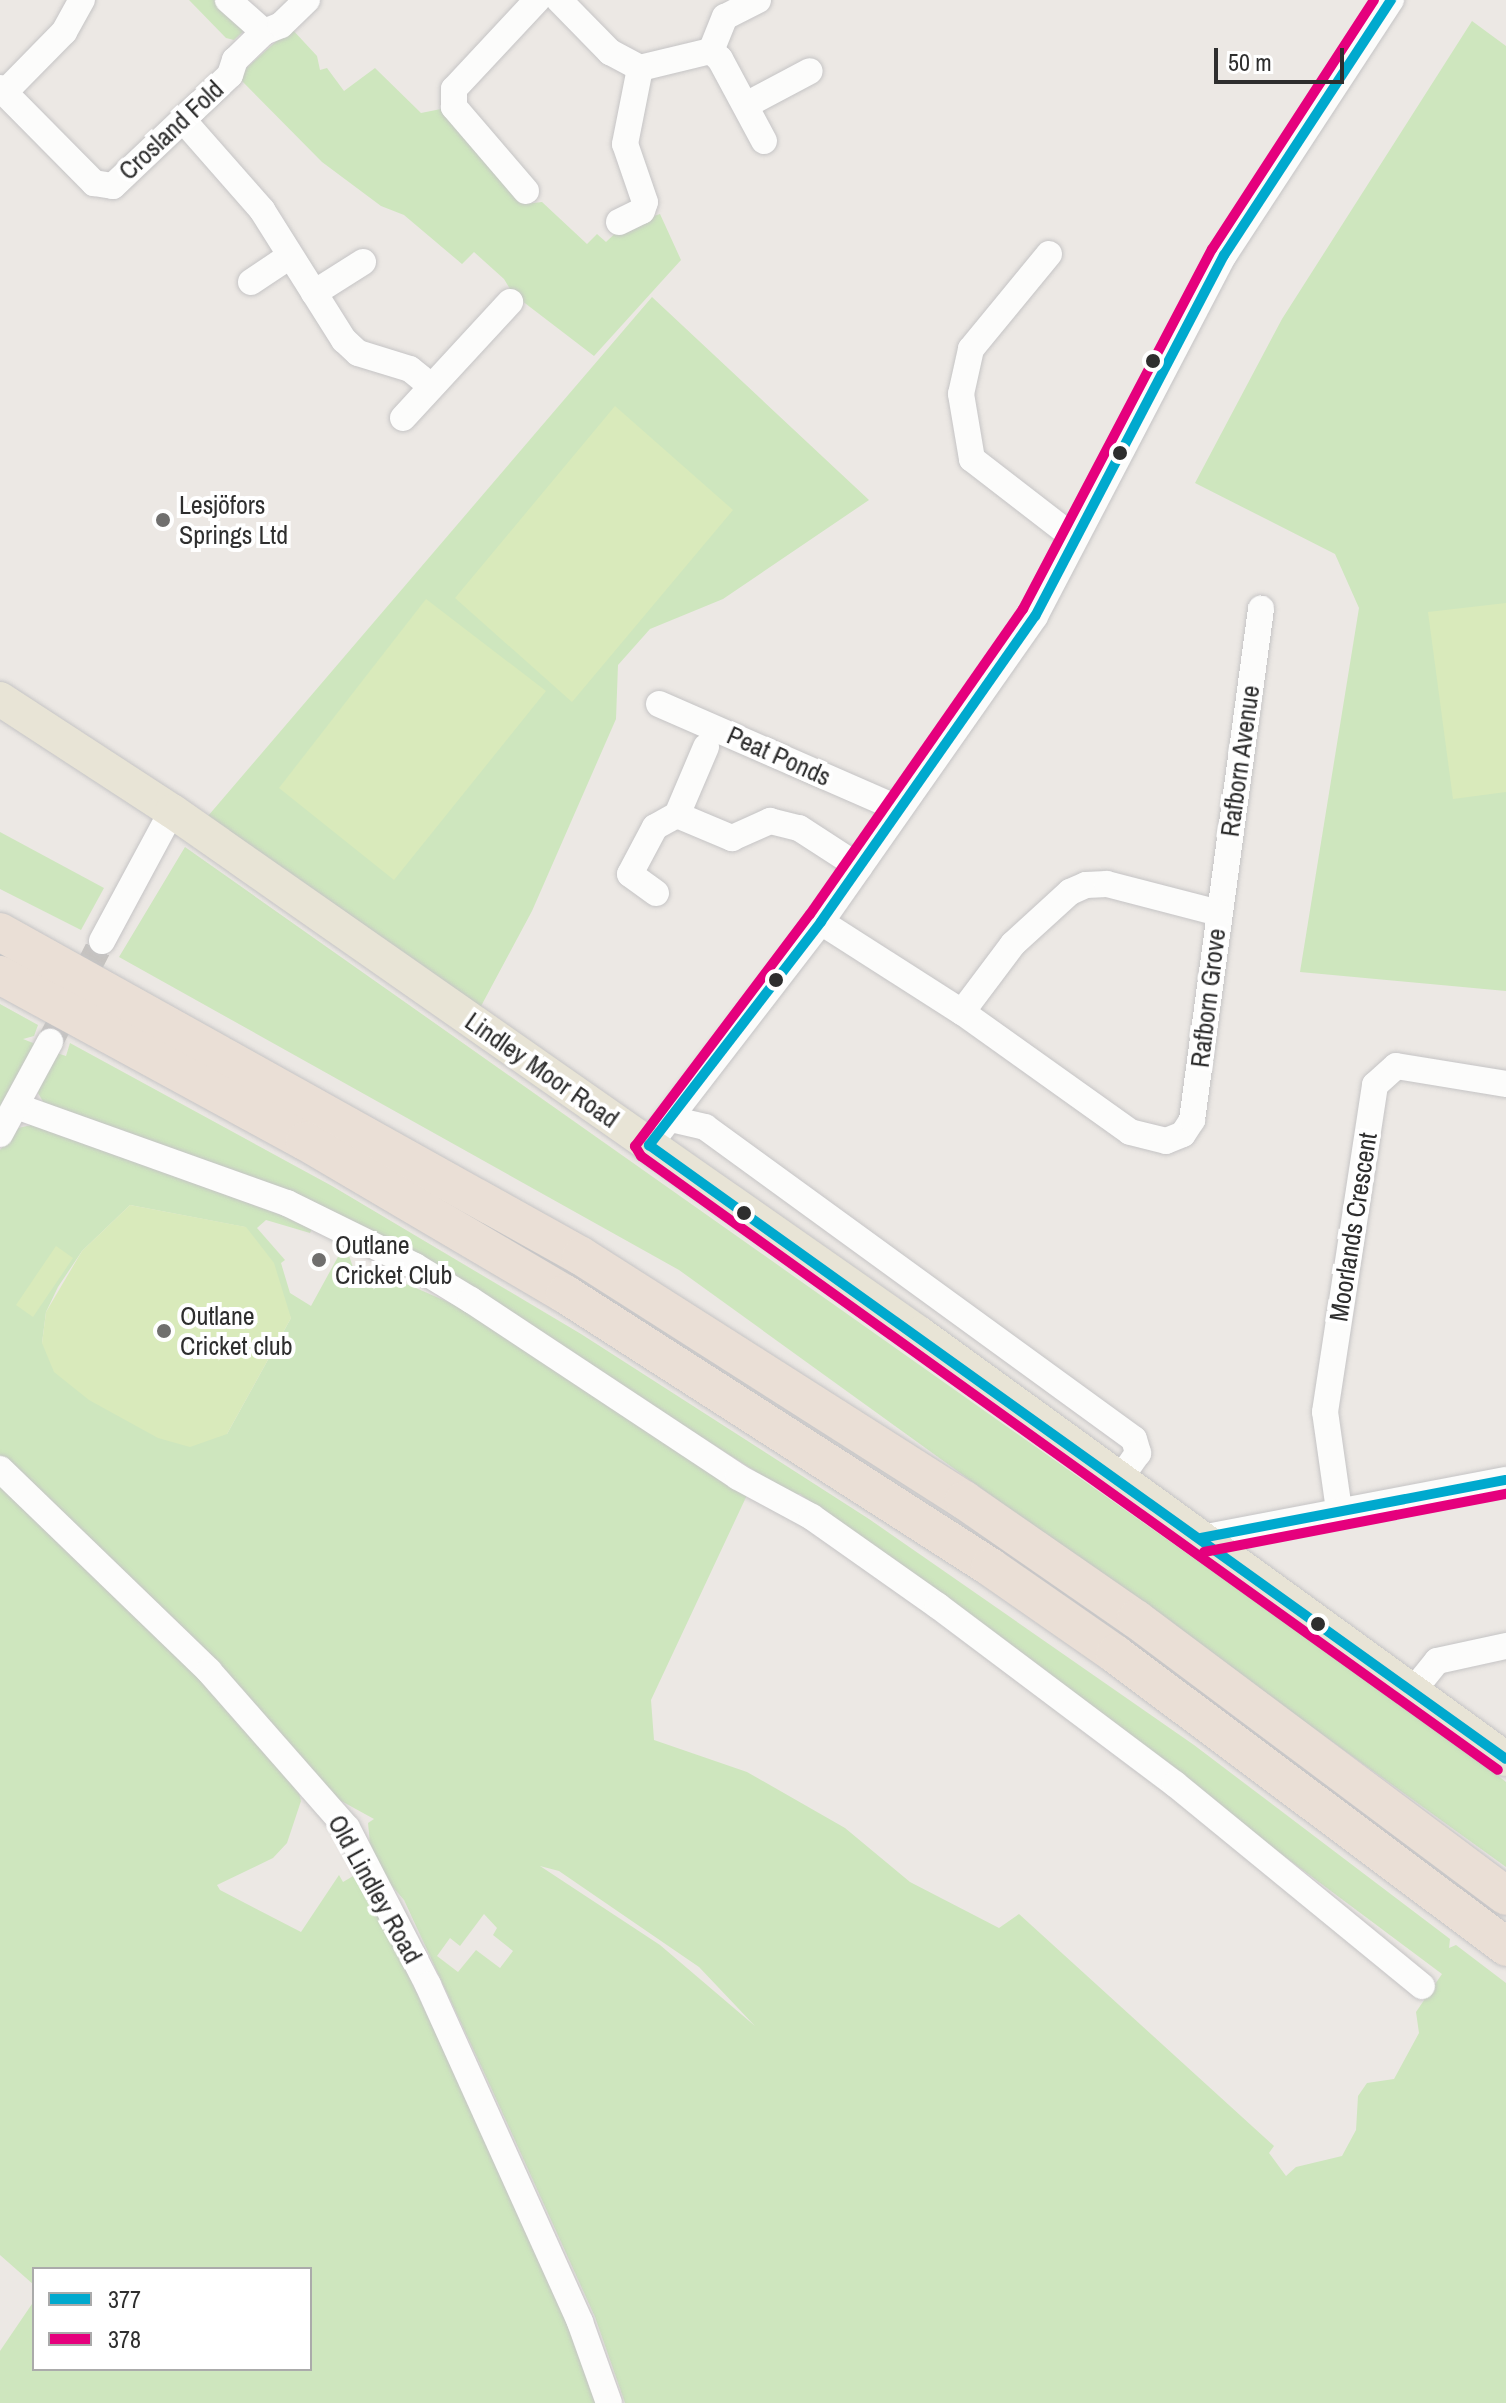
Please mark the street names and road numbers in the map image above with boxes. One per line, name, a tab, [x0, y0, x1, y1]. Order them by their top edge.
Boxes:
street label: Crosland Fold	[112, 74, 230, 186]
street label: Rafborn Avenue	[1214, 683, 1266, 839]
street label: Peat Ponds	[722, 719, 836, 793]
street label: Rafborn Grove	[1184, 927, 1232, 1069]
street label: Lindley Moor Road	[459, 1006, 625, 1134]
street label: Moorlands Crescent	[1323, 1130, 1383, 1324]
street label: Old Lindley Road	[321, 1809, 429, 1969]

